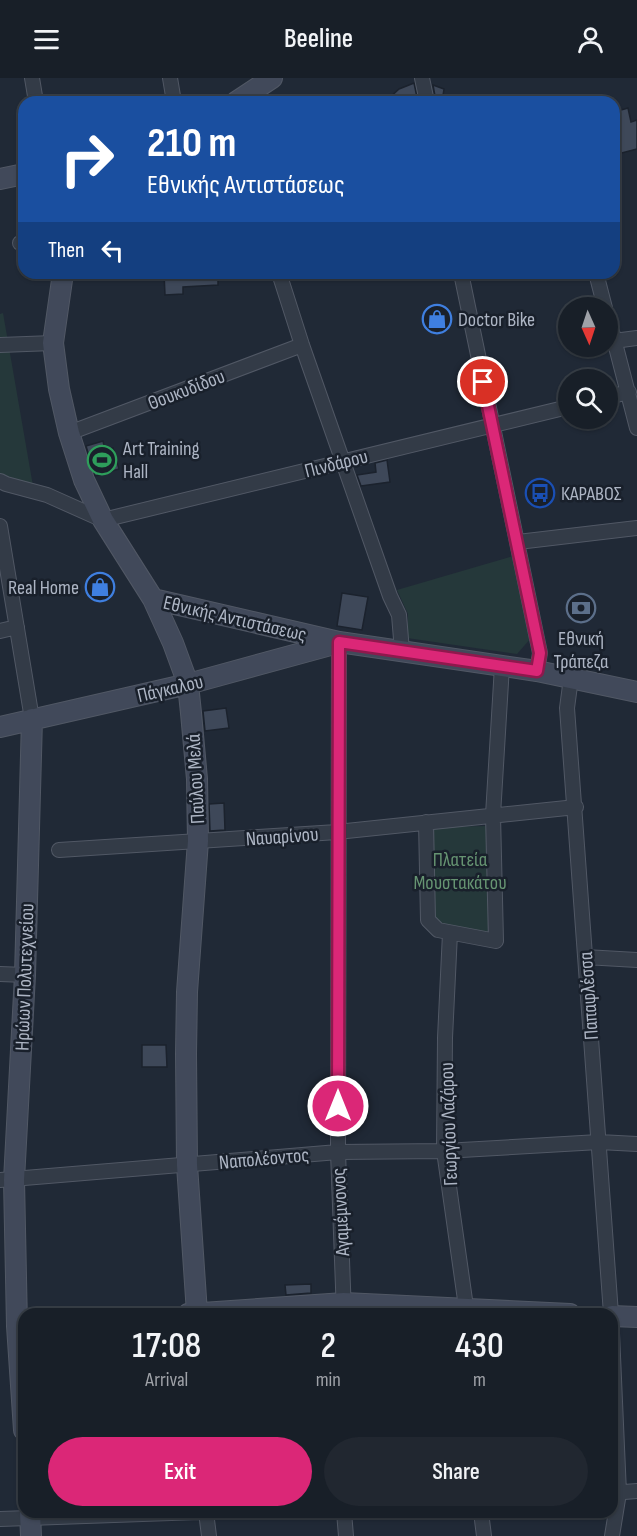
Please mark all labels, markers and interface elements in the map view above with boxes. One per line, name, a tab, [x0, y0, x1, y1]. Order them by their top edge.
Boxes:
icon: menu	[30, 23, 63, 56]
text: Beeline	[284, 23, 353, 55]
icon: person	[574, 23, 607, 56]
text: 210 m	[147, 118, 236, 169]
icon: right	[48, 120, 126, 198]
text: Εθνικής Αντιστάσεως	[147, 169, 345, 201]
icon: left	[96, 234, 129, 267]
text: Then	[48, 237, 84, 264]
north arrow	[558, 297, 618, 357]
map controls	[558, 297, 618, 429]
shop icon: Doctor Bike	[421, 303, 453, 335]
place label: Doctor Bike	[458, 308, 535, 332]
pin	[457, 356, 508, 407]
street label: Θουκυδίδου	[144, 364, 228, 416]
icon: arrive	[466, 365, 499, 398]
button: search	[558, 369, 618, 429]
place label: Art Training Hall	[122, 437, 200, 484]
sports icon: Art Training Hall	[86, 444, 118, 476]
street label: Πινδάρου	[302, 445, 370, 483]
bus stop icon: ΚΑΡΑΒΟΣ	[524, 477, 556, 509]
place label: ΚΑΡΑΒΟΣ	[561, 482, 622, 506]
shop icon: Real Home	[84, 571, 116, 603]
place label: Real Home	[8, 576, 79, 600]
street label: Εθνικής Αντιστάσεως	[161, 591, 309, 647]
bank icon: Εθνική Τράπεζα	[565, 592, 597, 624]
place label: Εθνική Τράπεζα	[554, 627, 609, 674]
street label: Πάγκαλου	[135, 670, 206, 708]
street label: Παύλου Μελά	[182, 733, 210, 824]
street label: Ναυαρίνου	[245, 822, 319, 852]
park label: Πλατεία Μουστακάτου	[413, 848, 507, 895]
street label: Ηρώων Πολυτεχνείου	[10, 903, 40, 1051]
street label: Παπαφλέσσα	[574, 950, 604, 1041]
street label: Γεωργίου Λαζάρου	[435, 1062, 463, 1186]
position arrow	[306, 1074, 370, 1138]
street label: Ναπολέοντος	[218, 1143, 310, 1175]
street label: Αγαμέμνονος	[327, 1167, 355, 1258]
text: 17:08	[132, 1325, 201, 1368]
text: 2	[321, 1325, 336, 1368]
text: 430	[455, 1325, 504, 1368]
text: Arrival	[145, 1368, 188, 1392]
text: min	[316, 1368, 341, 1392]
text: m	[473, 1368, 486, 1392]
button: Exit	[48, 1437, 312, 1506]
button: Share	[324, 1437, 588, 1506]

